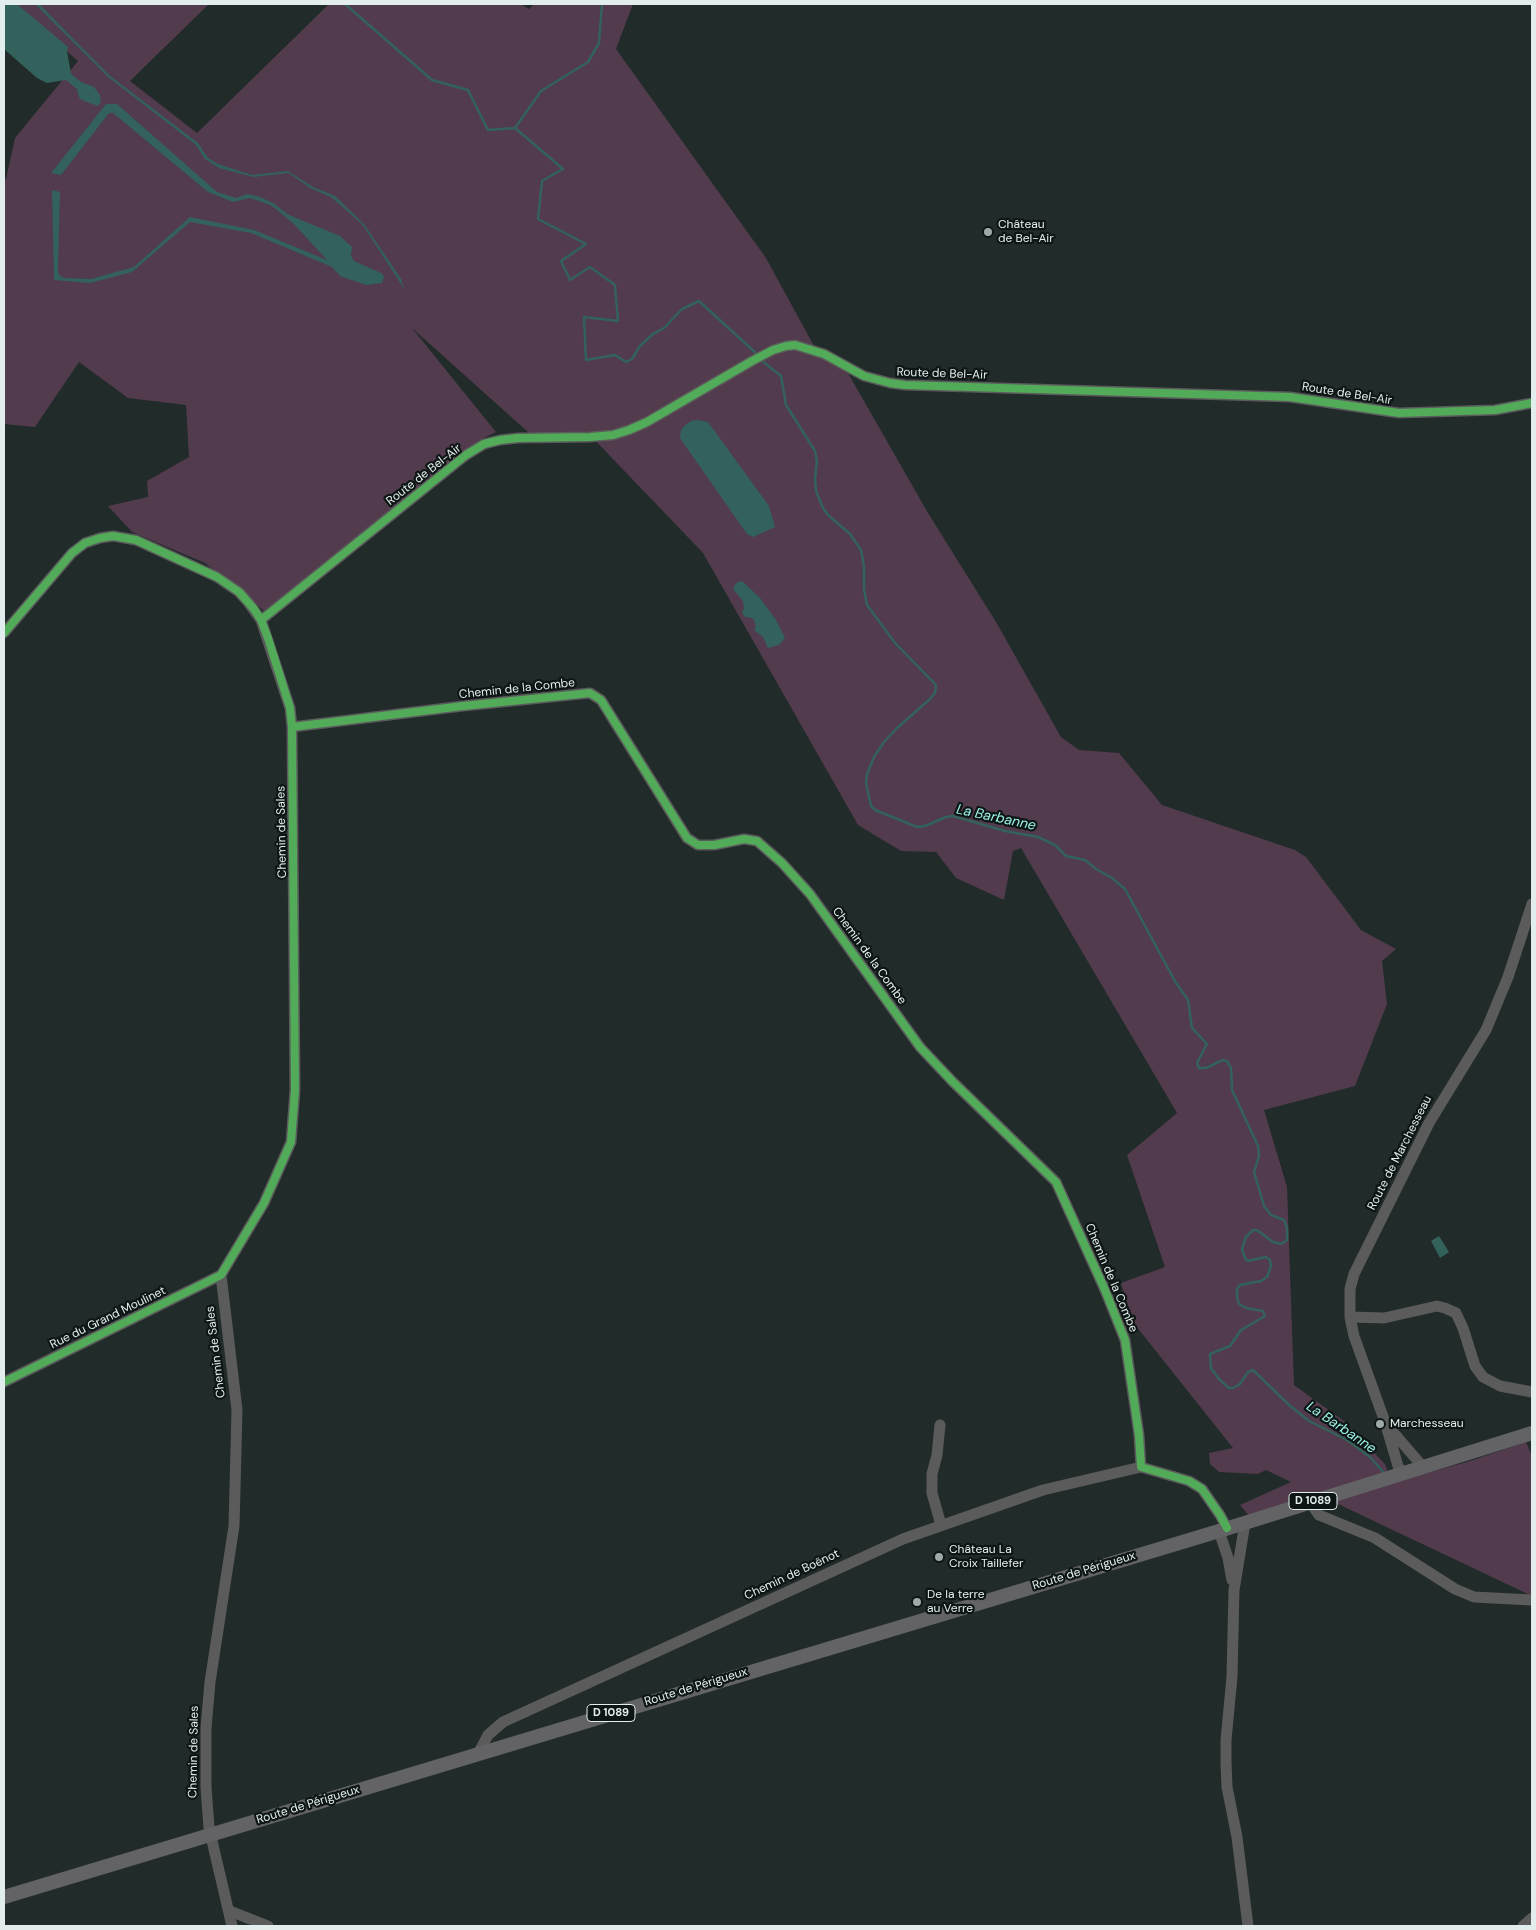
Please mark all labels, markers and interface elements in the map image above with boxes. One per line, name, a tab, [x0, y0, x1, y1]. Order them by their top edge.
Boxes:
place label: Château de Bel-Air	[998, 218, 1054, 246]
marker: Château de Bel-Air	[982, 226, 994, 238]
street label: Route de Bel-Air	[896, 365, 988, 383]
street label: Route de Bel-Air	[1301, 380, 1393, 408]
street label: Route de Bel-Air	[384, 441, 464, 509]
street label: Chemin de la Combe	[458, 676, 576, 702]
street label: Chemin de Sales	[274, 786, 290, 878]
water label: La Barbanne	[955, 801, 1037, 835]
street label: Chemin de la Combe	[829, 905, 909, 1007]
street label: Route de Marchesseau	[1365, 1093, 1435, 1213]
street label: Chemin de la Combe	[1082, 1222, 1140, 1334]
street label: Rue du Grand Moulinet	[48, 1284, 168, 1352]
street label: Chemin de Sales	[203, 1305, 229, 1399]
water label: La Barbanne	[1303, 1398, 1379, 1458]
place label: Marchesseau	[1390, 1417, 1464, 1431]
marker: Marchesseau	[1374, 1418, 1386, 1430]
road number: D 1089	[1289, 1492, 1337, 1510]
place label: Château La Croix Taillefer	[949, 1543, 1023, 1571]
street label: Chemin de Boënot	[742, 1547, 842, 1603]
street label: Route de Périgueux	[1031, 1549, 1137, 1593]
marker: Château La Croix Taillefer	[933, 1551, 945, 1563]
place label: De la terre au Verre	[927, 1588, 984, 1616]
marker: De la terre au Verre	[911, 1596, 923, 1608]
street label: Route de Périgueux	[643, 1665, 749, 1709]
road number: D 1089	[587, 1705, 635, 1722]
street label: Chemin de Sales	[186, 1706, 202, 1798]
street label: Route de Périgueux	[255, 1783, 361, 1827]

